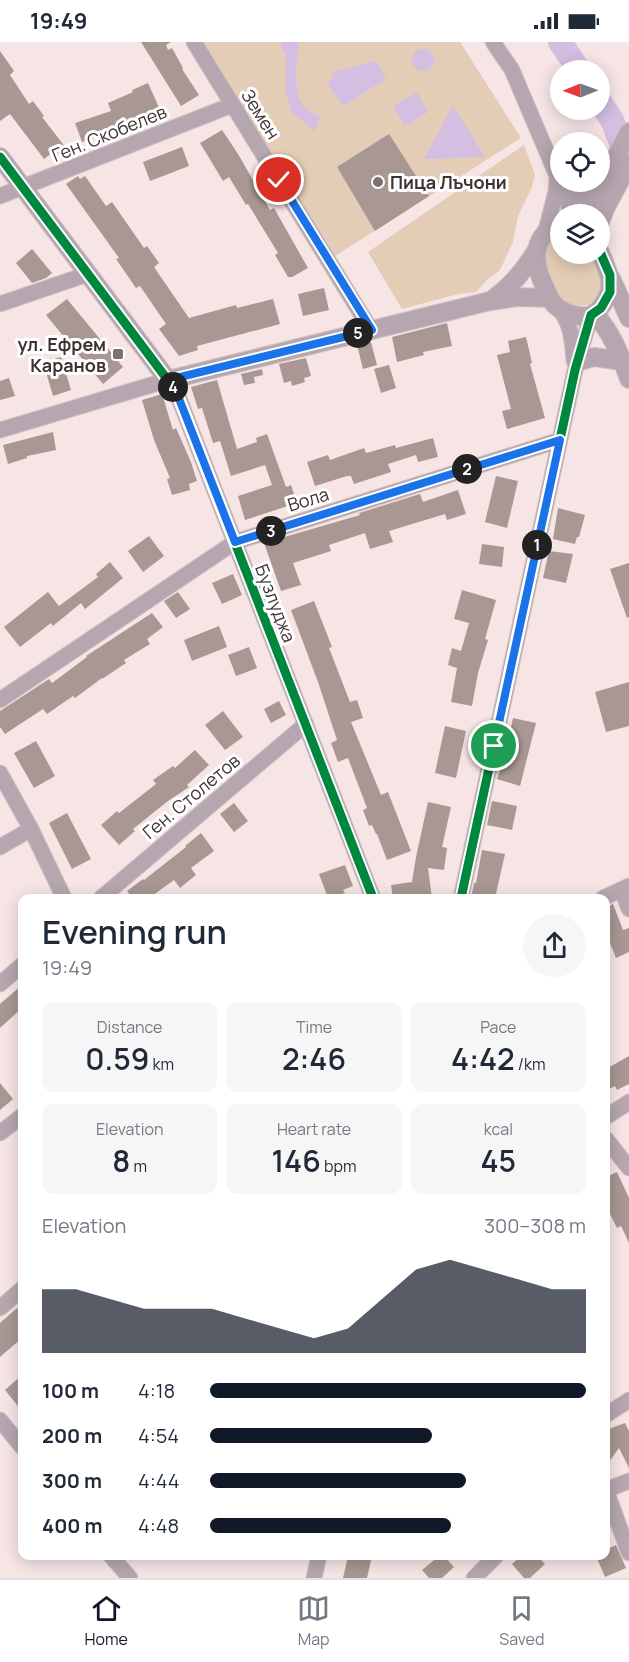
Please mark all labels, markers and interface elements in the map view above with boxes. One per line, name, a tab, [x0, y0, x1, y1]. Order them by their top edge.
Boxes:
text: 19:49	[30, 6, 87, 36]
north arrow	[550, 60, 610, 120]
map controls	[550, 60, 610, 264]
street label: Земен	[236, 84, 286, 144]
street label: Ген. Скобелев	[48, 99, 170, 167]
button: locate	[550, 132, 610, 192]
pin	[253, 154, 304, 205]
icon: check	[262, 163, 295, 196]
place label: Пица Лъчони	[390, 170, 507, 194]
marker: Пица Лъчони	[371, 175, 385, 189]
button: layers	[550, 204, 610, 264]
pin: 5	[343, 318, 373, 348]
text: 5	[353, 322, 363, 344]
place label: ул. Ефрем Каранов	[18, 332, 106, 377]
marker: ул. Ефрем Каранов	[111, 347, 125, 361]
pin: 4	[158, 372, 188, 402]
text: 4	[168, 376, 178, 398]
pin: 2	[452, 454, 482, 484]
text: 2	[462, 458, 472, 480]
street label: Вола	[284, 481, 332, 517]
pin: 3	[256, 516, 286, 546]
text: 3	[266, 520, 276, 542]
pin: 1	[522, 530, 552, 560]
text: 1	[533, 534, 541, 556]
street label: Бузлуджа	[250, 560, 302, 646]
pin	[468, 720, 519, 771]
icon: arrive	[477, 729, 510, 762]
street label: Ген. Столетов	[137, 748, 245, 844]
text: Evening run	[42, 909, 227, 954]
button: share	[523, 914, 586, 977]
text: 19:49	[42, 954, 92, 981]
text: Distance	[97, 1016, 162, 1038]
text: Time	[296, 1016, 332, 1038]
text: Pace	[480, 1016, 516, 1038]
text: 0.59	[85, 1038, 149, 1079]
text: 2:46	[282, 1038, 346, 1079]
text: 4:42	[451, 1038, 515, 1079]
text: km	[149, 1053, 174, 1075]
text: /km	[515, 1053, 546, 1075]
text: Elevation	[96, 1118, 163, 1140]
text: Heart rate	[277, 1118, 351, 1140]
text: kcal	[484, 1118, 513, 1140]
text: 8	[112, 1140, 130, 1181]
text: 146	[271, 1140, 321, 1181]
text: 45	[481, 1140, 516, 1181]
text: m	[130, 1155, 147, 1177]
text: bpm	[321, 1155, 357, 1177]
text: Elevation	[42, 1212, 126, 1239]
text: 300–308 m	[484, 1212, 586, 1239]
text: 100 m	[42, 1377, 99, 1404]
text: 4:18	[138, 1377, 175, 1404]
text: 200 m	[42, 1422, 102, 1449]
text: 4:54	[138, 1422, 179, 1449]
text: 300 m	[42, 1467, 102, 1494]
text: 4:44	[138, 1467, 180, 1494]
text: 400 m	[42, 1512, 102, 1539]
text: 4:48	[138, 1512, 179, 1539]
tab: Home	[85, 1592, 128, 1650]
tab: Map	[297, 1592, 330, 1650]
tab: Saved	[499, 1592, 544, 1650]

